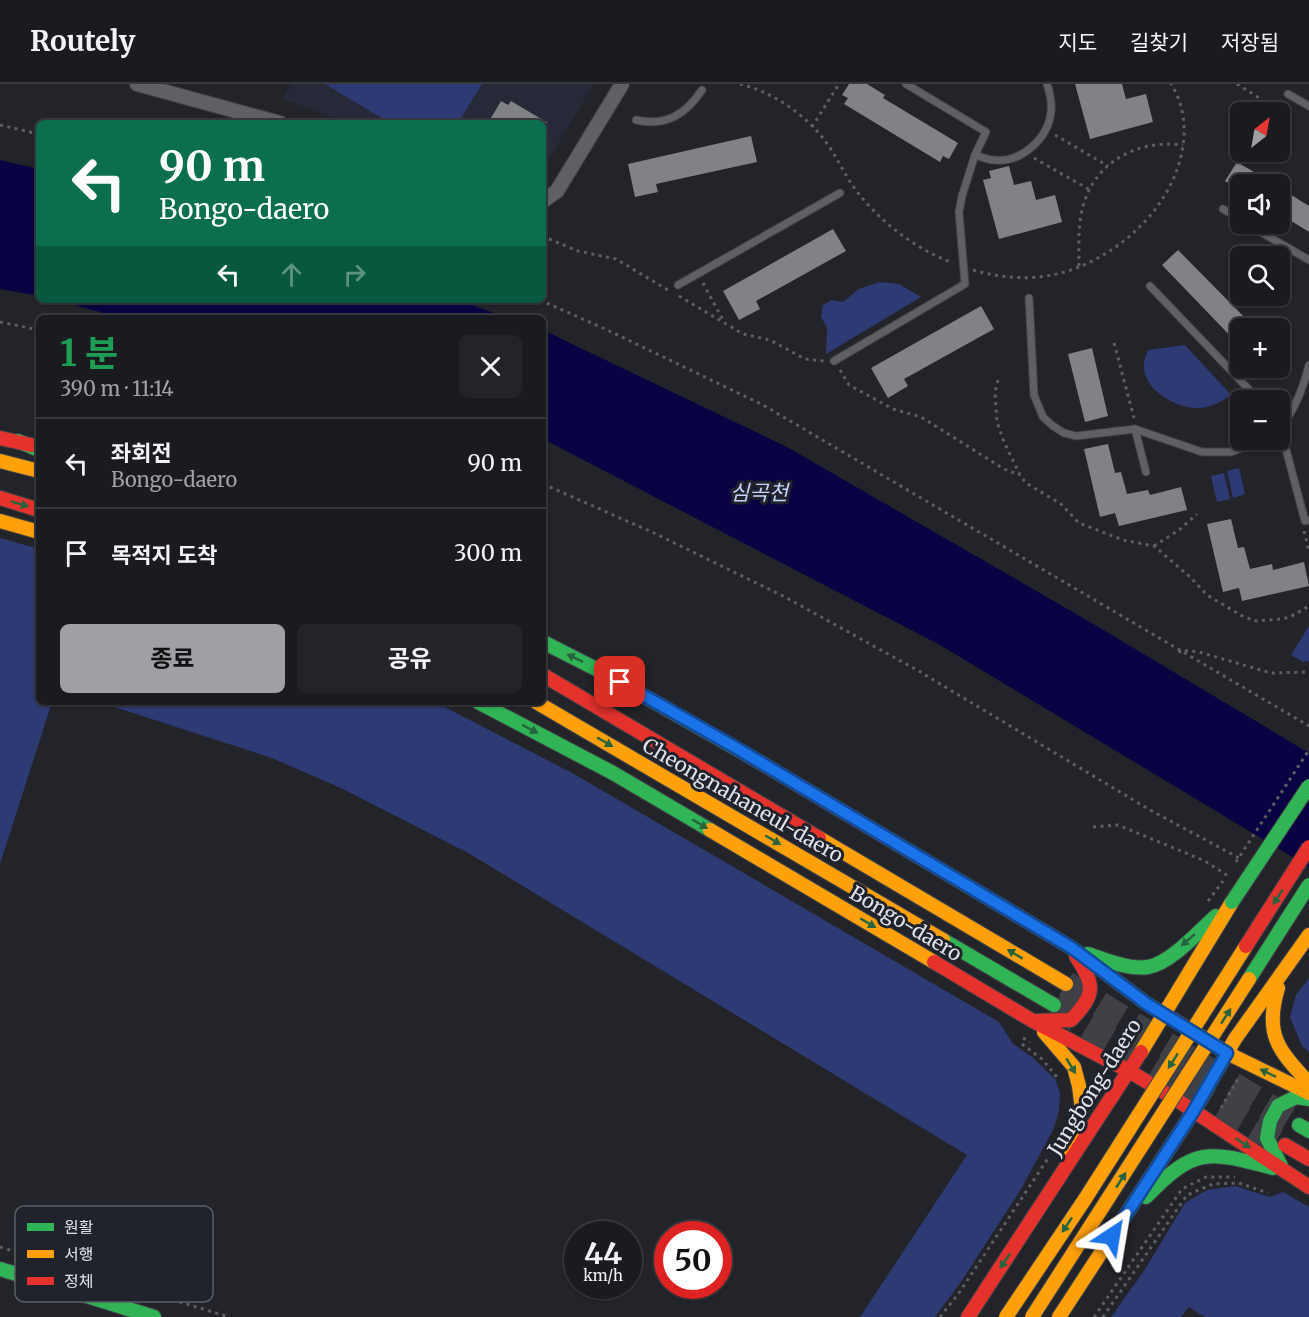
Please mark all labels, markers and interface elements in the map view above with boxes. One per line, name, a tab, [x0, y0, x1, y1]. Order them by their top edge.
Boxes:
text: Routely	[30, 23, 135, 59]
text: 지도	[1058, 29, 1097, 56]
text: 길찾기	[1130, 29, 1188, 56]
text: 저장됨	[1221, 29, 1279, 56]
north arrow	[1230, 102, 1290, 162]
map controls	[1230, 102, 1290, 450]
text: 90 m	[159, 140, 265, 192]
icon: left	[60, 144, 138, 222]
button: sound	[1230, 174, 1290, 234]
text: Bongo-daero	[159, 192, 329, 226]
button: search	[1230, 246, 1290, 306]
icon: left	[212, 258, 245, 291]
icon: ahead	[275, 258, 308, 291]
icon: right	[338, 258, 371, 291]
button: +	[1230, 318, 1290, 378]
text: 1 분	[60, 331, 118, 376]
button: close	[459, 335, 522, 398]
text: 390 m · 11:14	[60, 376, 174, 401]
button: −	[1230, 390, 1290, 450]
text: 좌회전	[111, 439, 172, 467]
icon: left	[60, 447, 93, 480]
text: 90 m	[467, 449, 522, 477]
text: Bongo-daero	[111, 467, 237, 492]
water label: 심곡천	[730, 479, 791, 506]
one-way arrow	[11, 500, 29, 509]
icon: arrive	[60, 537, 93, 570]
text: 300 m	[454, 539, 522, 567]
text: 목적지 도착	[111, 541, 217, 569]
button: 종료	[60, 624, 285, 693]
button: 공유	[297, 624, 522, 693]
one-way arrow	[566, 653, 583, 662]
pin	[594, 656, 645, 707]
icon: arrive	[603, 665, 636, 698]
one-way arrow	[521, 724, 538, 734]
street label: Cheongnahaneul-daero	[638, 732, 848, 868]
one-way arrow	[597, 736, 613, 747]
one-way arrow	[692, 819, 709, 829]
one-way arrow	[765, 835, 781, 846]
street label: Bongo-daero	[846, 880, 967, 966]
one-way arrow	[1272, 889, 1283, 905]
one-way arrow	[860, 918, 876, 929]
one-way arrow	[1180, 934, 1196, 947]
one-way arrow	[1006, 949, 1023, 959]
one-way arrow	[1220, 1008, 1232, 1024]
street label: Jungbong-daero	[1041, 1014, 1146, 1161]
one-way arrow	[1167, 1053, 1178, 1069]
one-way arrow	[1065, 1058, 1076, 1074]
one-way arrow	[1260, 1068, 1277, 1078]
one-way arrow	[1235, 1137, 1251, 1148]
one-way arrow	[1115, 1172, 1126, 1188]
position arrow	[1080, 1204, 1144, 1268]
legend	[15, 1206, 213, 1302]
text: 원활	[64, 1217, 94, 1237]
one-way arrow	[1062, 1217, 1073, 1233]
speed limit sign: 50	[654, 1221, 732, 1299]
text: 44	[584, 1234, 622, 1272]
text: 서행	[64, 1244, 93, 1264]
one-way arrow	[1000, 1252, 1011, 1269]
text: km/h	[583, 1266, 623, 1285]
text: 정체	[64, 1271, 93, 1291]

